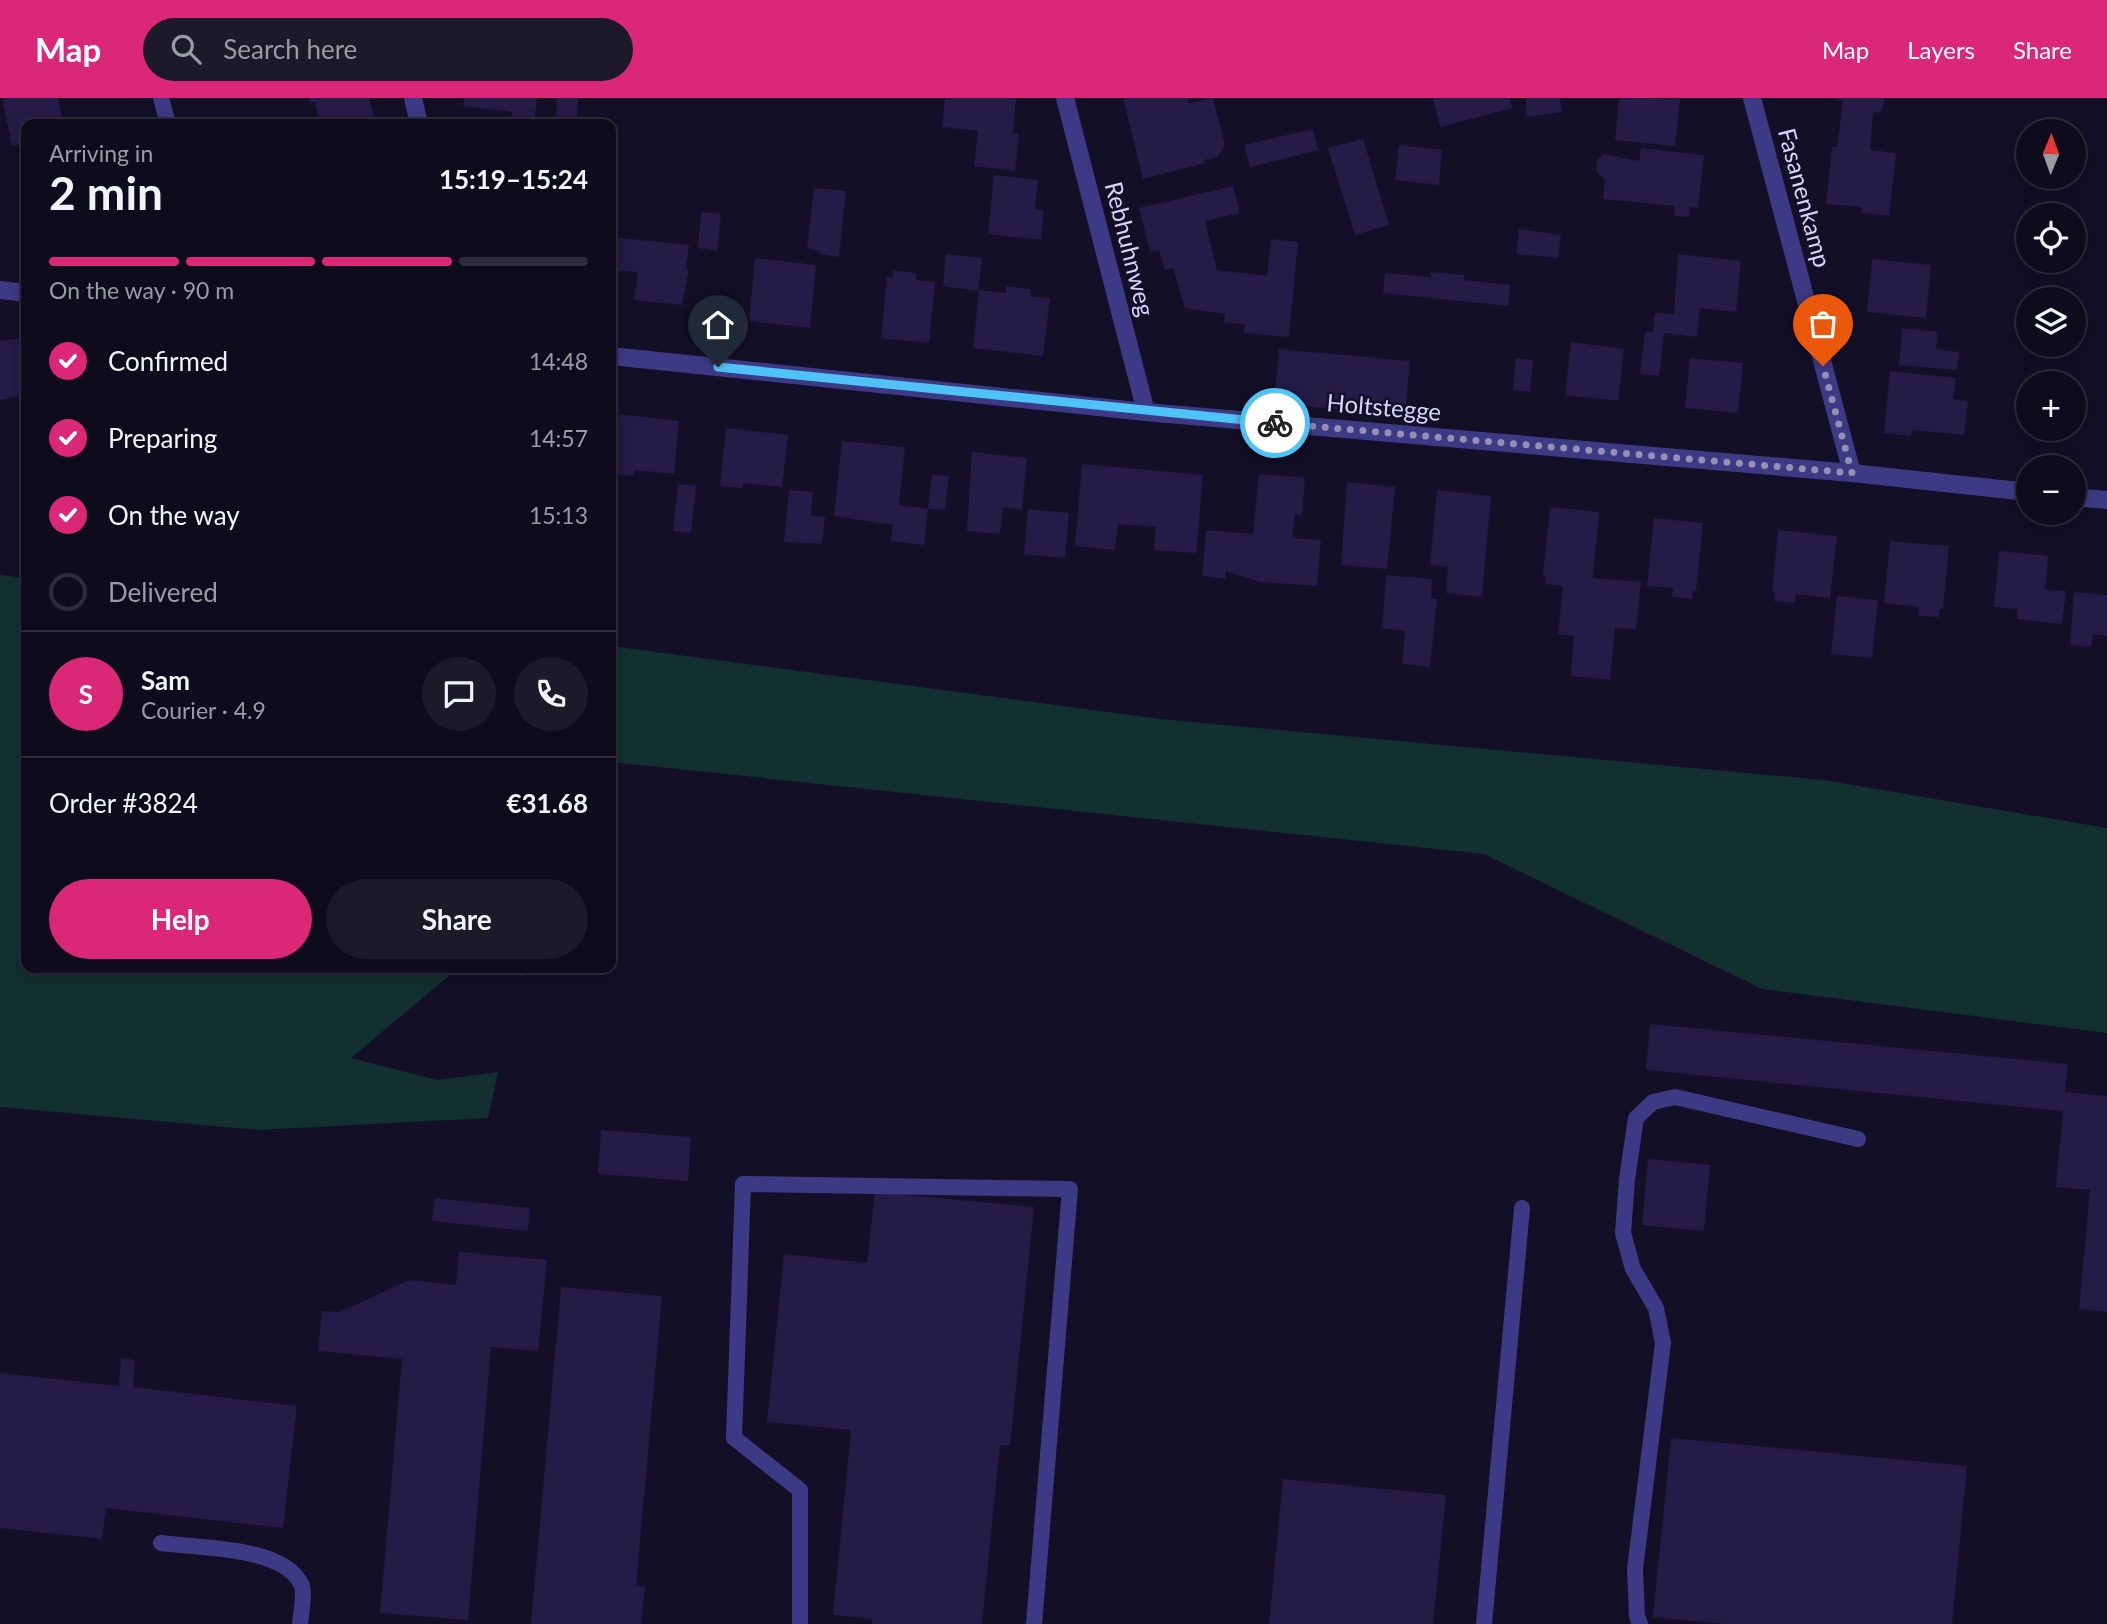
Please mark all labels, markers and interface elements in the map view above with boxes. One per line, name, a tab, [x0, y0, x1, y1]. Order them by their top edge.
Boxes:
search box	[143, 18, 633, 81]
text: Map	[35, 29, 101, 69]
icon: search	[167, 30, 205, 68]
text: Search here	[223, 33, 357, 65]
text: Map	[1822, 35, 1869, 64]
text: Layers	[1907, 35, 1975, 64]
text: Share	[2013, 35, 2072, 64]
north arrow	[2016, 119, 2086, 189]
map controls	[2016, 119, 2086, 525]
street label: Fasanenkamp	[1773, 125, 1838, 270]
text: Arriving in	[49, 139, 153, 167]
text: 15:19–15:24	[439, 163, 588, 195]
text: 2 min	[49, 165, 163, 220]
street label: Rebhuhnweg	[1100, 178, 1161, 319]
button: locate	[2016, 203, 2086, 273]
text: On the way · 90 m	[49, 276, 234, 304]
button: layers	[2016, 287, 2086, 357]
pin	[1793, 294, 1853, 366]
pin	[688, 295, 748, 367]
icon: bag	[1804, 305, 1842, 343]
icon: home	[699, 306, 737, 344]
icon: check	[49, 342, 87, 380]
text: Confirmed	[108, 345, 228, 377]
text: 14:48	[529, 347, 588, 375]
button: +	[2016, 371, 2086, 441]
street label: Holtstegge	[1326, 387, 1443, 426]
courier	[1240, 388, 1310, 458]
icon: bike	[1256, 404, 1294, 442]
icon: check	[49, 419, 87, 457]
text: Preparing	[108, 422, 217, 454]
text: 14:57	[529, 424, 588, 452]
button: −	[2016, 455, 2086, 525]
icon: check	[49, 496, 87, 534]
text: On the way	[108, 499, 240, 531]
text: 15:13	[529, 501, 588, 529]
text: Delivered	[108, 576, 218, 608]
button: chat	[422, 657, 496, 731]
button: phone	[514, 657, 588, 731]
text: Sam	[141, 664, 190, 696]
text: S	[79, 678, 93, 710]
text: Courier · 4.9	[141, 696, 266, 724]
text: Order #3824	[49, 787, 198, 819]
text: €31.68	[506, 787, 588, 819]
button: Help	[49, 879, 312, 959]
button: Share	[326, 879, 588, 959]

